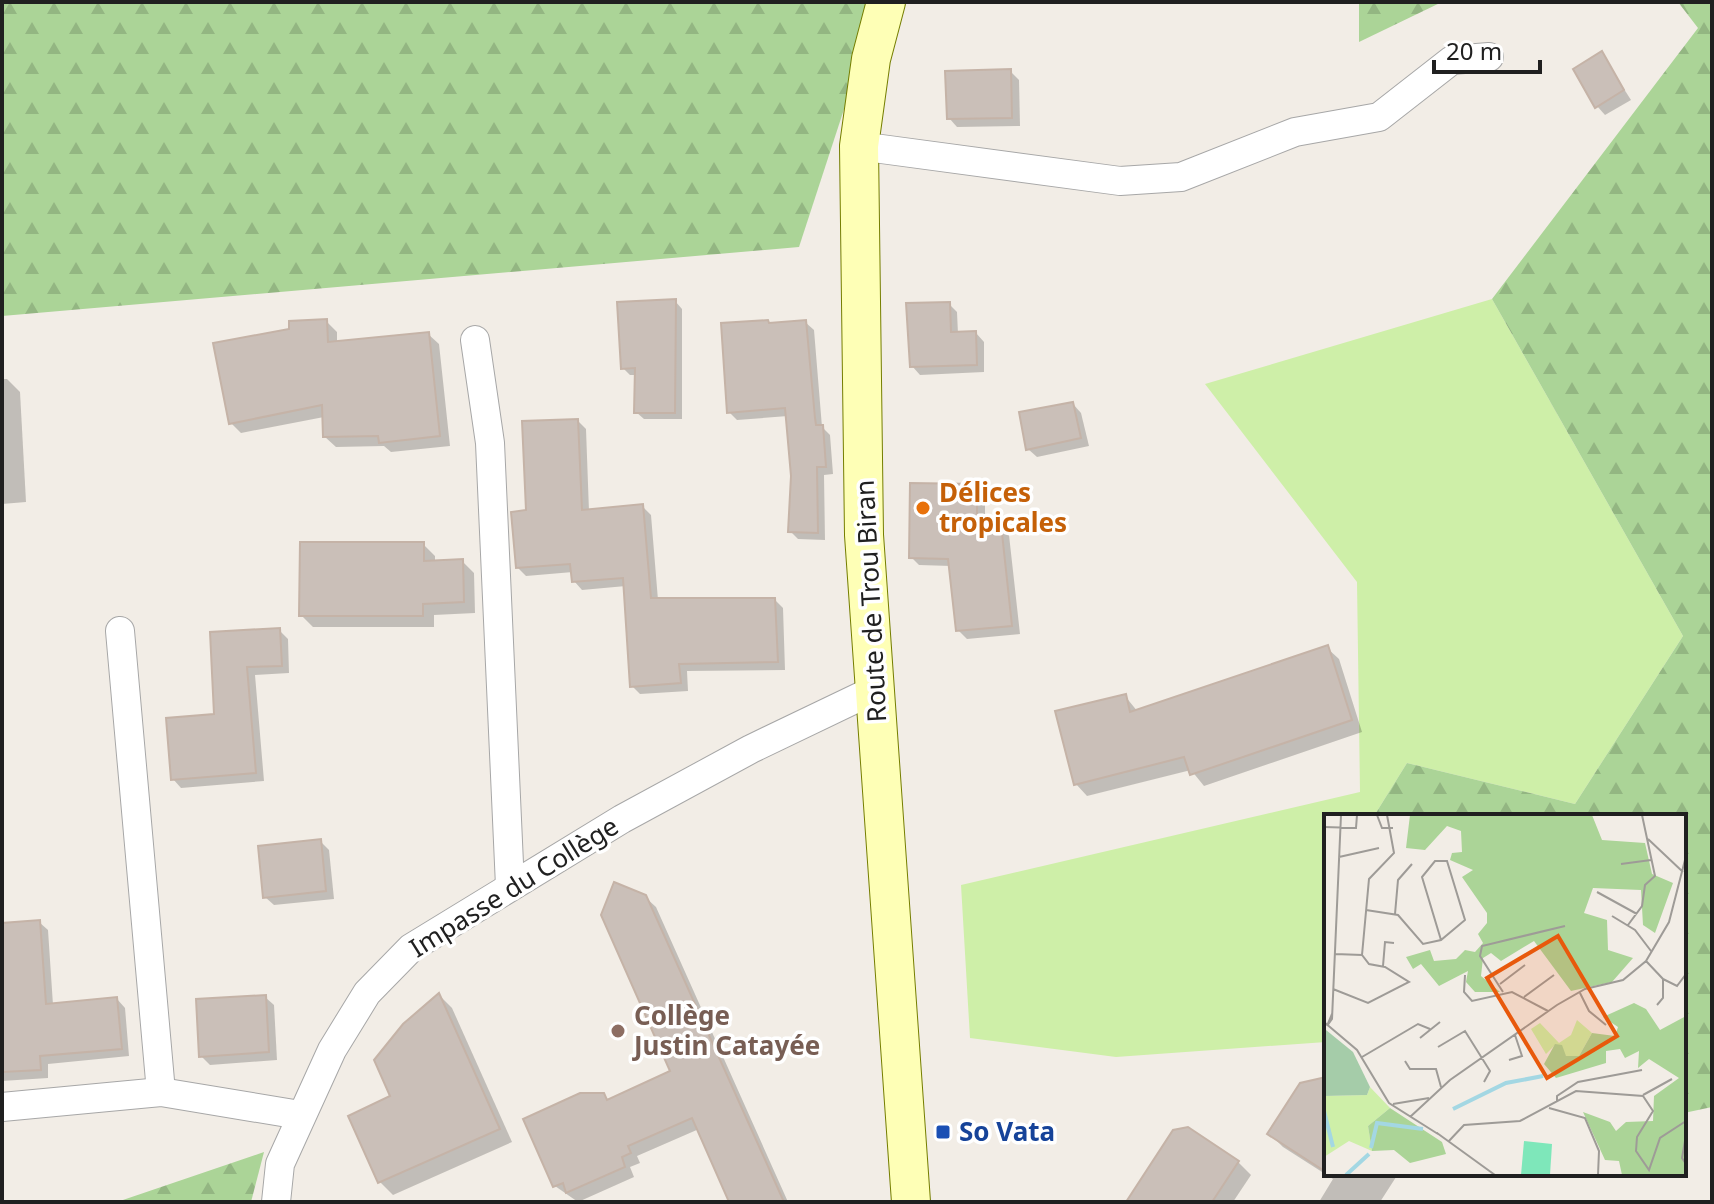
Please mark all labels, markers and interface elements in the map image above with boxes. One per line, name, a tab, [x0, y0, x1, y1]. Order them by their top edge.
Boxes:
scale bar	[1434, 24, 1540, 74]
text: 20 m	[1446, 34, 1502, 67]
place label: Délices tropicales	[939, 474, 1067, 540]
street label: Route de Trou Biran	[846, 479, 894, 723]
marker: Délices tropicales	[914, 499, 932, 517]
street label: Impasse du Collège	[402, 807, 625, 965]
inset map	[1324, 814, 1686, 1176]
place label: Collège Justin Catayée	[632, 997, 820, 1063]
marker: Collège Justin Catayée	[609, 1022, 627, 1040]
place label: So Vata	[959, 1113, 1055, 1149]
marker: So Vata	[934, 1123, 952, 1141]

